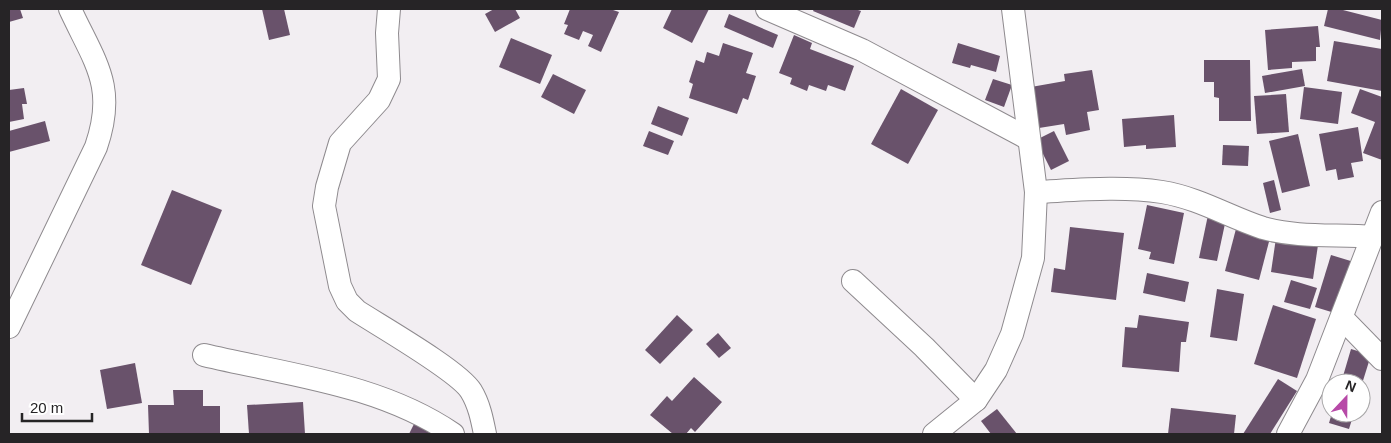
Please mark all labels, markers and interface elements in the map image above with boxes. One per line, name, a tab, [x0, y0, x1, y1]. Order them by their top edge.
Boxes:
north arrow	[1321, 373, 1371, 423]
text: N	[1343, 377, 1359, 395]
scale bar	[22, 390, 92, 422]
text: 20 m	[30, 399, 63, 416]

